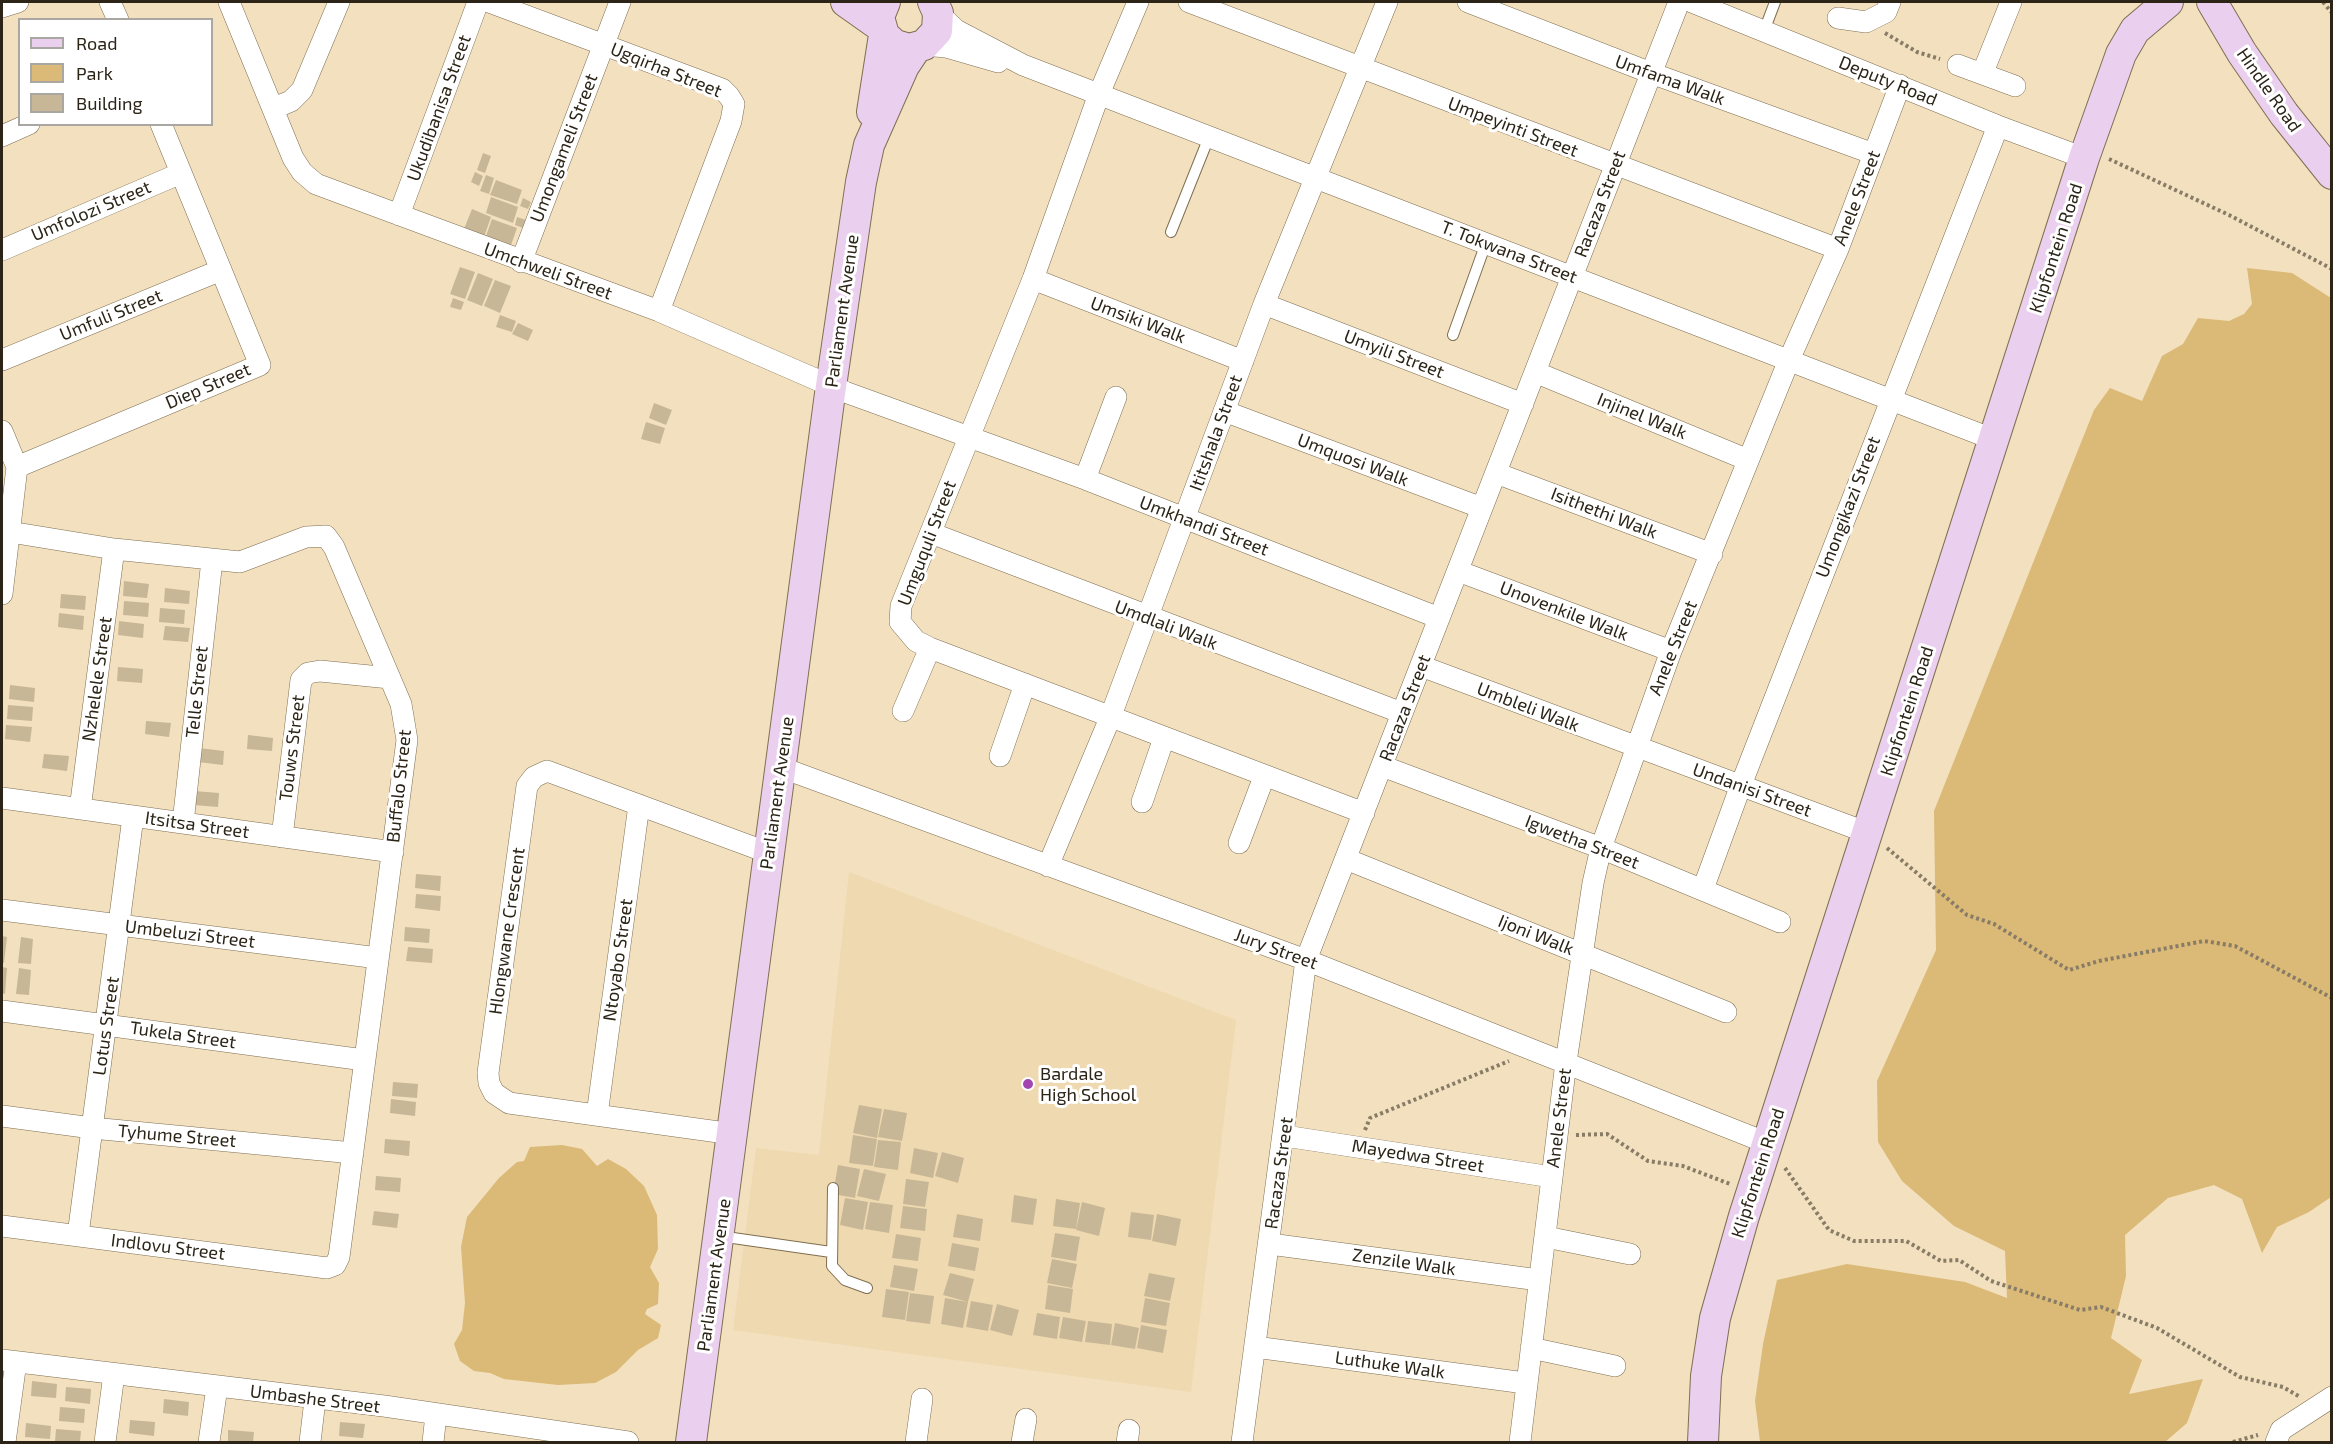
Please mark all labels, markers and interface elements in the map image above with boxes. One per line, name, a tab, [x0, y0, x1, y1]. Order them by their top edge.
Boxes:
legend	[18, 18, 213, 126]
text: Road	[76, 32, 117, 54]
street label: Ukudibanisa Street	[402, 32, 476, 184]
street label: Ugqirha Street	[607, 38, 725, 102]
street label: Hindle Road	[2232, 44, 2306, 136]
street label: Umfama Walk	[1612, 50, 1728, 110]
street label: Deputy Road	[1836, 51, 1940, 111]
text: Park	[76, 62, 113, 84]
street label: Umongameli Street	[526, 71, 602, 225]
text: Building	[76, 92, 143, 114]
street label: Umpeyinti Street	[1445, 92, 1581, 162]
street label: Racaza Street	[1570, 147, 1630, 261]
street label: Anele Street	[1829, 147, 1885, 249]
street label: Umfolozi Street	[28, 176, 154, 246]
street label: Klipfontein Road	[2025, 180, 2087, 316]
street label: T. Tokwana Street	[1438, 216, 1580, 288]
street label: Parliament Avenue	[821, 233, 863, 389]
street label: Umchweli Street	[481, 238, 615, 304]
street label: Umfuli Street	[57, 285, 165, 345]
street label: Umsiki Walk	[1087, 292, 1189, 348]
street label: Umyili Street	[1341, 325, 1447, 383]
street label: Diep Street	[162, 358, 254, 414]
street label: Ititshala Street	[1185, 372, 1247, 494]
street label: Injinel Walk	[1594, 388, 1690, 444]
street label: Umquosi Walk	[1294, 429, 1412, 491]
street label: Umongikazi Street	[1811, 433, 1885, 581]
street label: Umguquli Street	[893, 477, 961, 609]
street label: Isithethi Walk	[1548, 483, 1660, 543]
street label: Umkhandi Street	[1136, 491, 1272, 561]
street label: Unovenkile Walk	[1497, 577, 1631, 645]
street label: Umdlali Walk	[1112, 596, 1220, 654]
street label: Anele Street	[1644, 597, 1702, 699]
street label: Nzhelele Street	[78, 615, 116, 743]
street label: Klipfontein Road	[1876, 643, 1938, 779]
street label: Telle Street	[181, 645, 213, 739]
street label: Racaza Street	[1375, 651, 1435, 765]
street label: Umbleli Walk	[1474, 678, 1582, 736]
street label: Touws Street	[275, 694, 309, 802]
street label: Parliament Avenue	[756, 715, 798, 871]
street label: Buffalo Street	[382, 728, 416, 844]
street label: Undanisi Street	[1689, 758, 1815, 822]
street label: Itsitsa Street	[143, 807, 251, 843]
street label: Igwetha Street	[1522, 810, 1642, 874]
street label: Hlongwane Crescent	[485, 846, 529, 1016]
street label: Ntoyabo Street	[599, 897, 637, 1023]
street label: Ijoni Walk	[1495, 910, 1577, 960]
street label: Umbeluzi Street	[124, 915, 256, 953]
street label: Jury Street	[1231, 924, 1321, 974]
street label: Lotus Street	[88, 975, 124, 1077]
street label: Tukela Street	[129, 1017, 237, 1053]
place label: Bardale High School	[1040, 1063, 1136, 1106]
street label: Anele Street	[1542, 1067, 1576, 1169]
marker: Bardale High School	[1021, 1077, 1035, 1091]
street label: Klipfontein Road	[1727, 1105, 1789, 1241]
street label: Racaza Street	[1260, 1116, 1298, 1230]
street label: Tyhume Street	[117, 1120, 237, 1152]
street label: Mayedwa Street	[1350, 1135, 1486, 1177]
street label: Parliament Avenue	[693, 1197, 735, 1353]
street label: Indlovu Street	[110, 1229, 226, 1265]
street label: Zenzile Walk	[1351, 1244, 1457, 1280]
street label: Luthuke Walk	[1334, 1347, 1446, 1383]
street label: Umbashe Street	[249, 1380, 381, 1418]

